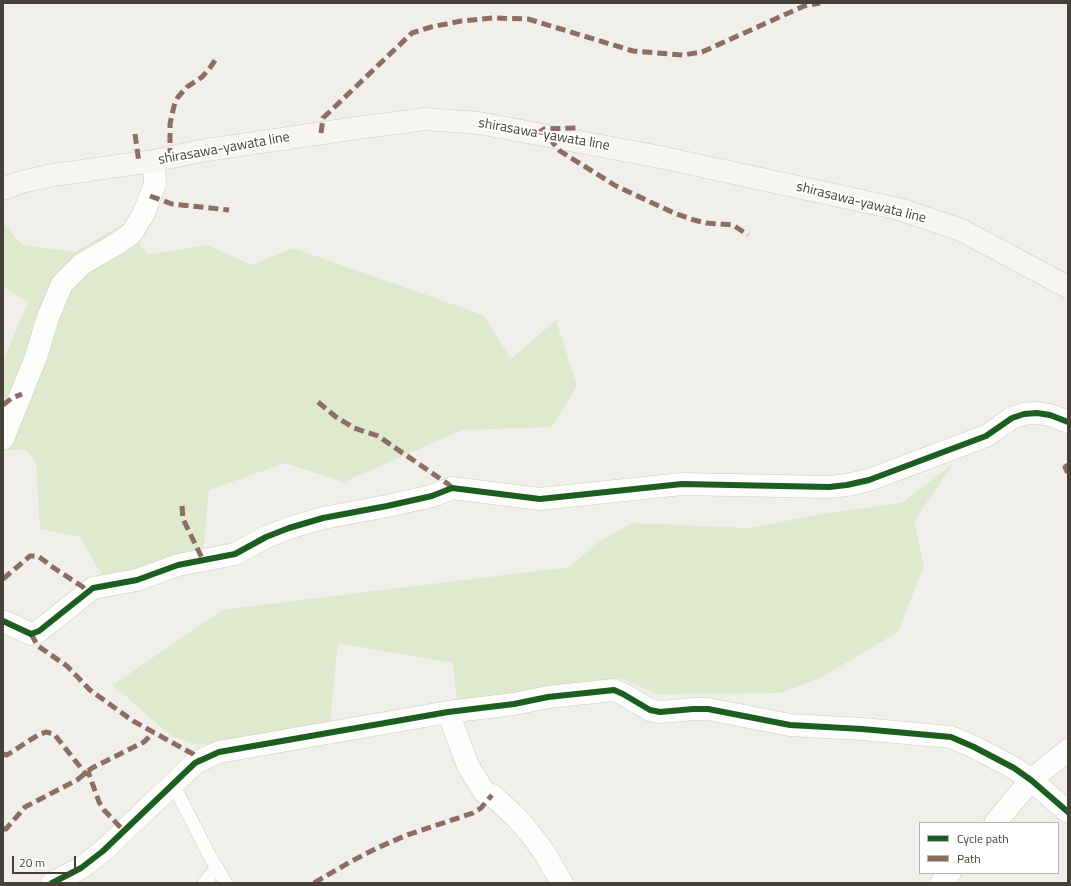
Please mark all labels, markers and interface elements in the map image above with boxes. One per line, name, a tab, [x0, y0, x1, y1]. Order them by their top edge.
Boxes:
street label: shirasawa-yawata line	[477, 115, 611, 155]
street label: shirasawa-yawata line	[157, 129, 291, 169]
street label: shirasawa-yawata line	[794, 179, 928, 227]
legend	[919, 822, 1059, 874]
text: Cycle path	[957, 829, 1009, 848]
scale bar	[14, 848, 78, 874]
text: Path	[957, 849, 981, 868]
text: 20 m	[19, 853, 45, 872]

